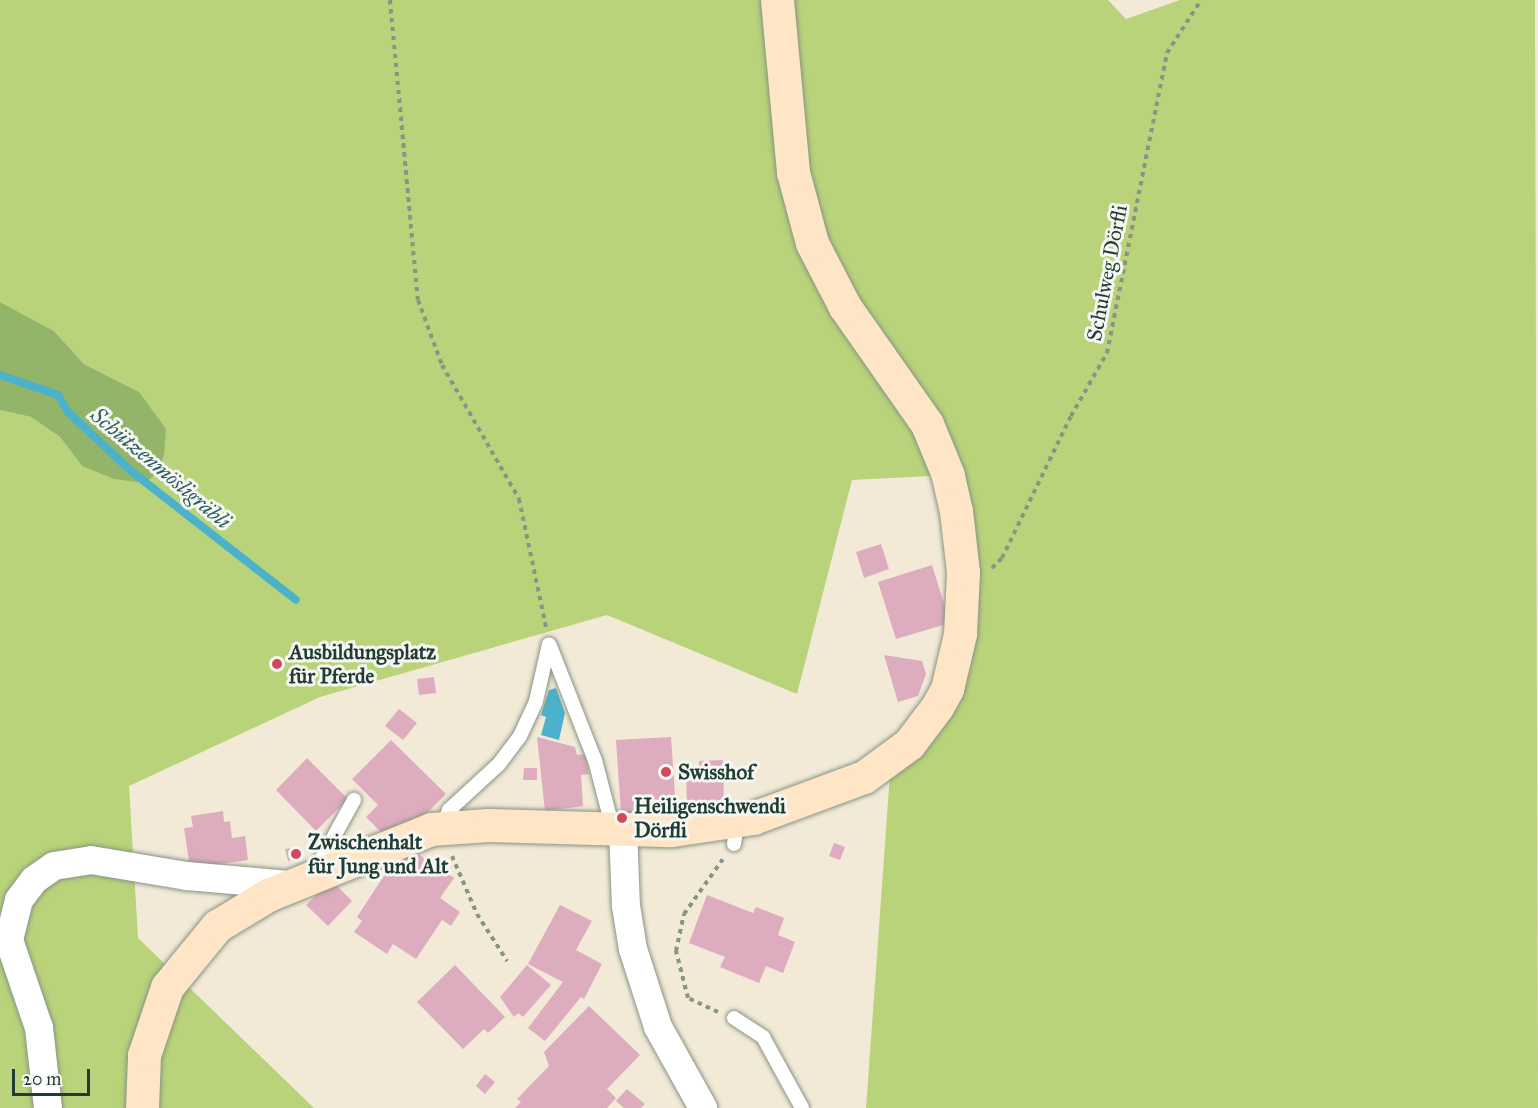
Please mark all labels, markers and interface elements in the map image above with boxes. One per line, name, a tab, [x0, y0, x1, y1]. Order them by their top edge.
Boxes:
street label: Schulweg Dörfli	[1081, 203, 1133, 343]
water label: Schützenmösligräbli	[85, 402, 237, 534]
place label: Ausbildungsplatz für Pferde	[289, 639, 436, 689]
marker: Ausbildungsplatz für Pferde	[270, 657, 284, 671]
place label: Swisshof	[678, 759, 754, 785]
marker: Swisshof	[659, 765, 673, 779]
place label: Heiligenschwendi Dörfli	[634, 793, 786, 843]
marker: Heiligenschwendi Dörfli	[615, 811, 629, 825]
place label: Zwischenhalt für Jung und Alt	[308, 829, 448, 879]
marker: Zwischenhalt für Jung und Alt	[289, 847, 303, 861]
scale bar	[15, 1057, 93, 1095]
text: 20 m	[23, 1068, 61, 1090]

